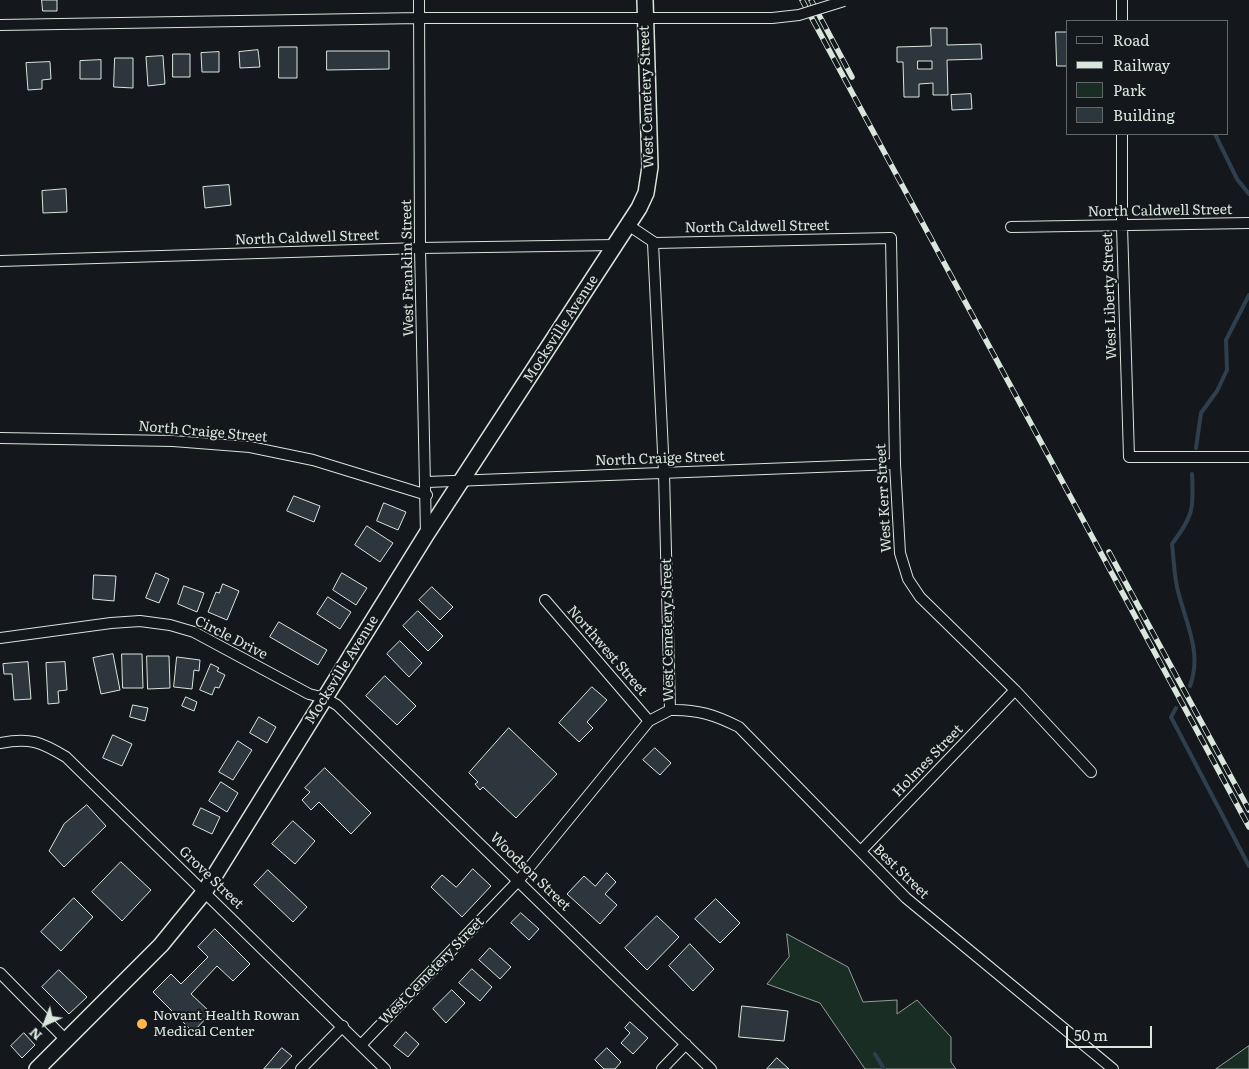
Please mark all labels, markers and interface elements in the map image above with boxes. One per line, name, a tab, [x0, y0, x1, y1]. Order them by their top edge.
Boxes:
legend	[1066, 20, 1229, 135]
street label: West Cemetery Street	[636, 25, 658, 169]
text: Road	[1113, 28, 1149, 51]
text: Railway	[1113, 53, 1170, 76]
text: Park	[1113, 78, 1146, 101]
text: Building	[1113, 103, 1175, 126]
street label: West Franklin Street	[398, 199, 418, 337]
street label: North Caldwell Street	[1088, 201, 1232, 221]
street label: North Caldwell Street	[685, 217, 829, 237]
street label: North Caldwell Street	[234, 227, 380, 249]
street label: West Liberty Street	[1099, 232, 1121, 360]
street label: Mocksville Avenue	[520, 272, 602, 386]
street label: North Craige Street	[138, 418, 268, 446]
street label: West Kerr Street	[873, 443, 895, 553]
street label: North Craige Street	[595, 448, 725, 470]
street label: West Cemetery Street	[658, 558, 678, 702]
street label: Northwest Street	[563, 603, 651, 699]
street label: Circle Drive	[192, 613, 270, 663]
street label: Mocksville Avenue	[302, 613, 382, 727]
street label: Holmes Street	[889, 721, 967, 801]
street label: Woodson Street	[486, 829, 574, 915]
street label: Best Street	[870, 841, 932, 903]
street label: Grove Street	[175, 843, 247, 913]
street label: West Cemetery Street	[376, 914, 488, 1028]
north arrow	[20, 999, 70, 1049]
place label: Novant Health Rowan Medical Center	[153, 1008, 300, 1040]
scale bar	[1069, 1016, 1155, 1048]
marker: Novant Health Rowan Medical Center	[135, 1017, 149, 1031]
text: 50 m	[1074, 1023, 1108, 1046]
text: N	[24, 1024, 46, 1046]

